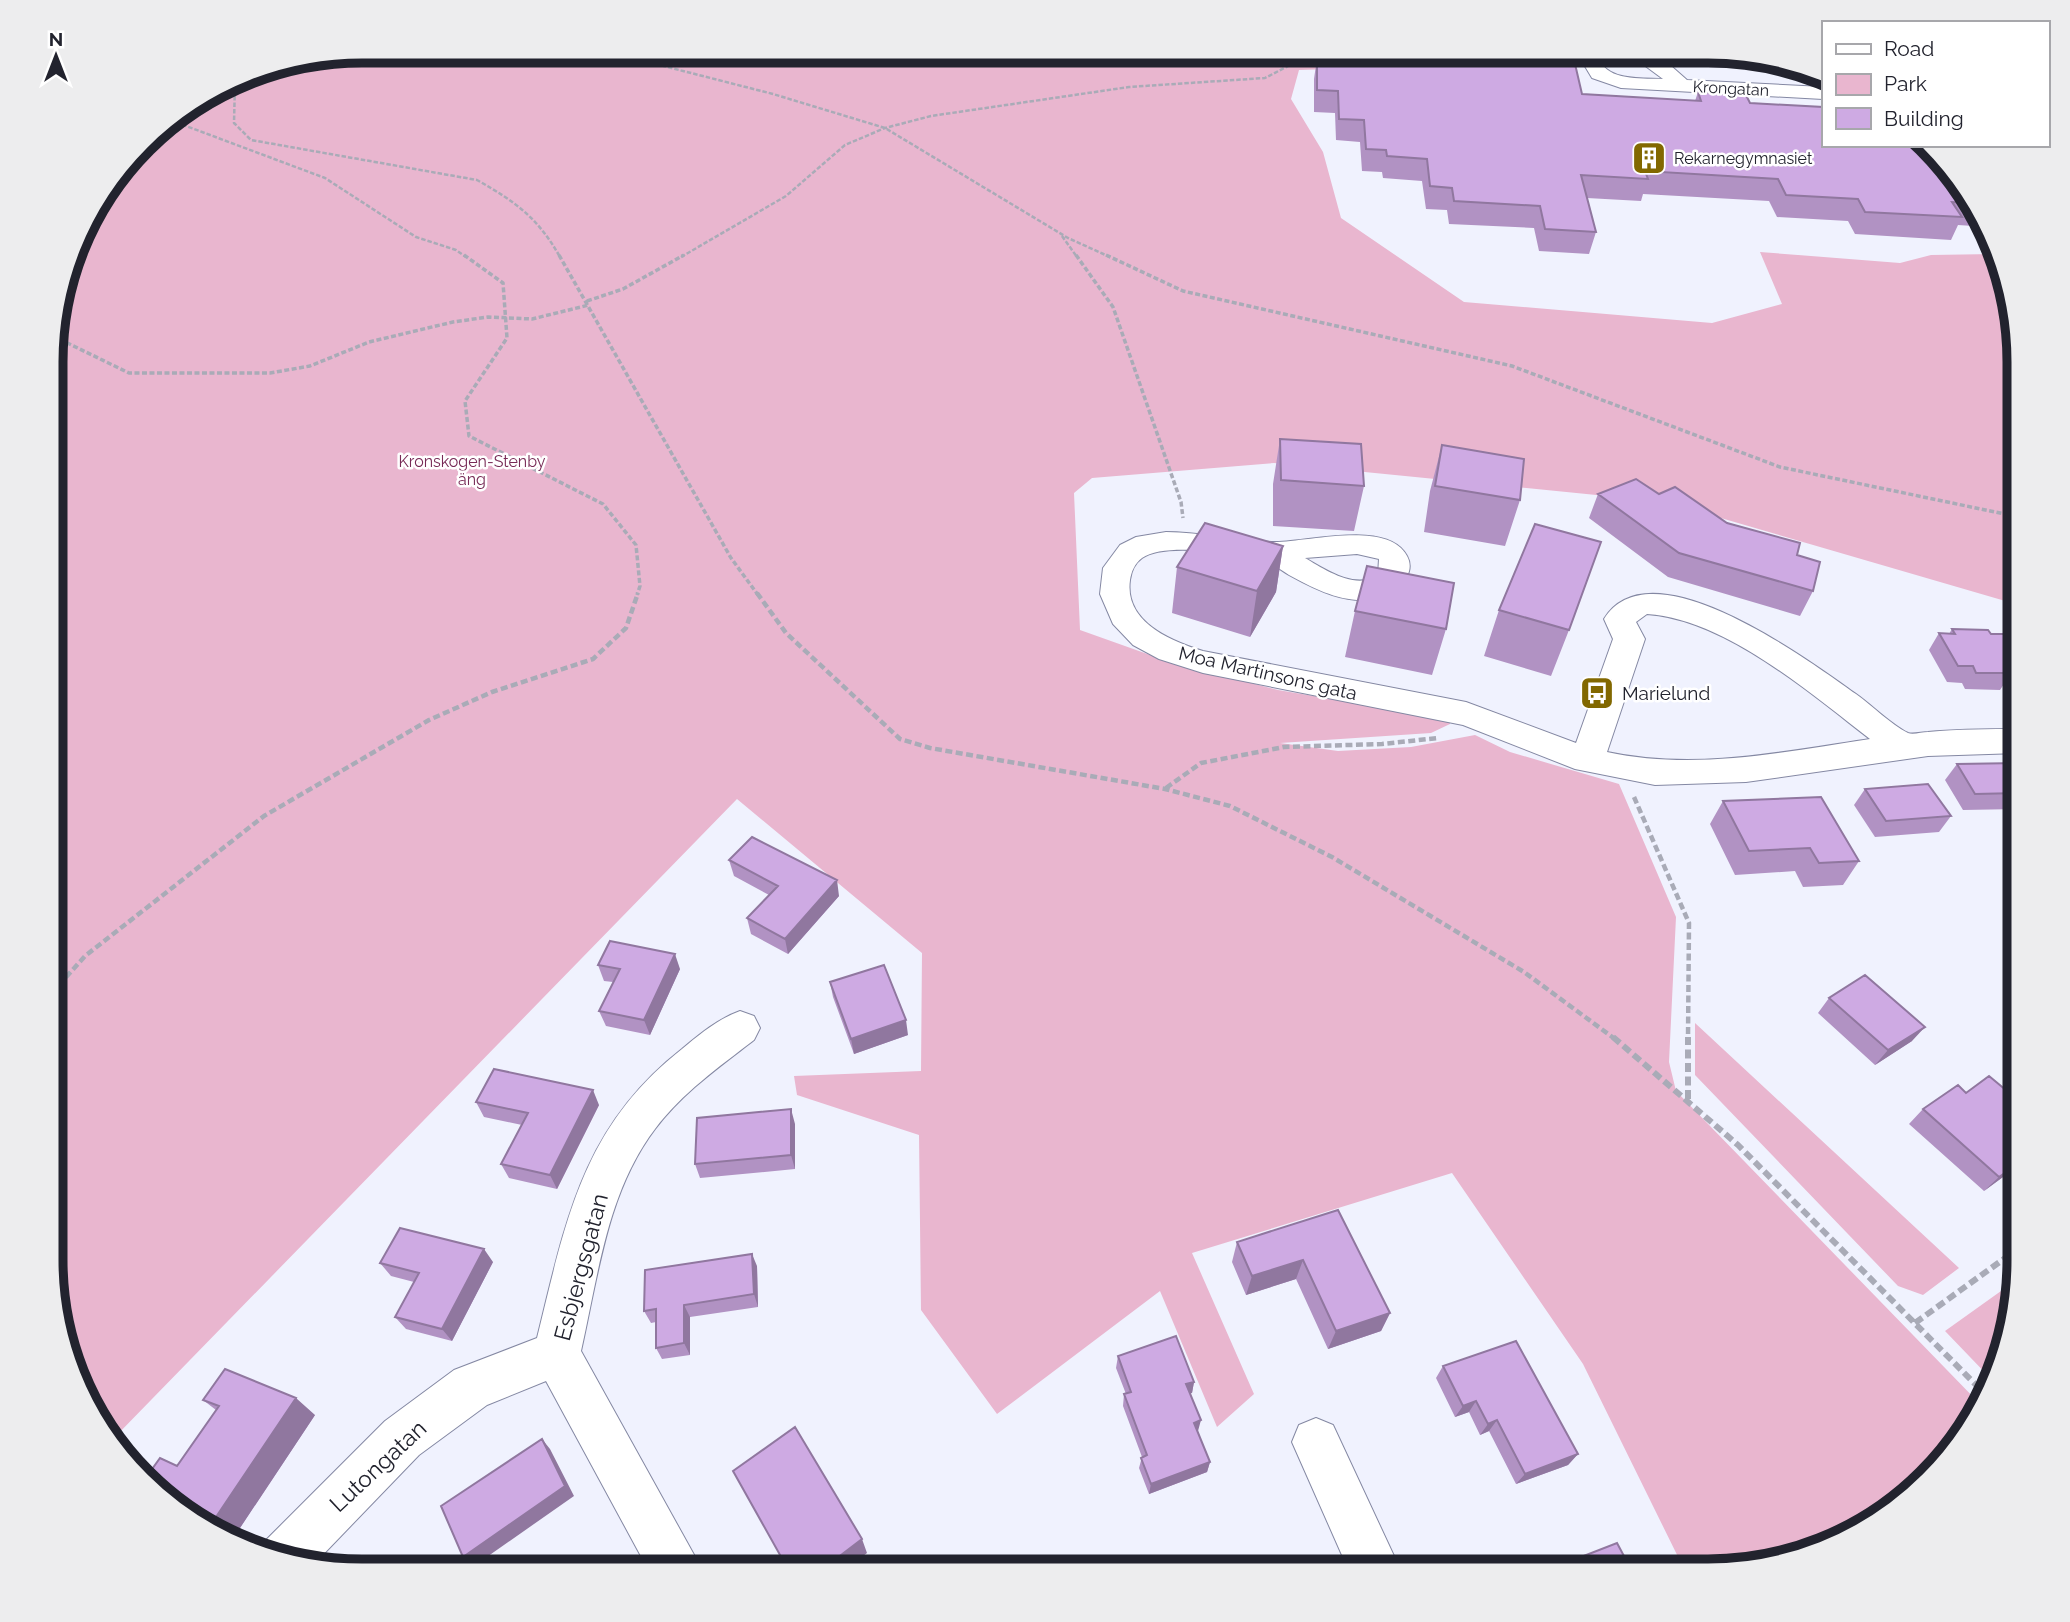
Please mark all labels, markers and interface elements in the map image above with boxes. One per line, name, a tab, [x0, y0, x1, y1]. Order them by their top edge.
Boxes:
north arrow	[21, 21, 91, 91]
legend	[1822, 21, 2049, 147]
text: N	[49, 28, 63, 50]
text: Road	[1884, 36, 1934, 61]
text: Park	[1884, 71, 1927, 96]
street label: Krongatan	[1692, 77, 1770, 100]
text: Building	[1884, 106, 1964, 131]
building icon: Rekarnegymnasiet	[1630, 139, 1668, 177]
place label: Rekarnegymnasiet	[1674, 149, 1813, 168]
park label: Kronskogen-Stenby äng	[399, 452, 546, 489]
street label: Moa Martinsons gata	[1177, 642, 1359, 704]
bus stop icon: Marielund	[1578, 674, 1616, 712]
place label: Marielund	[1622, 682, 1710, 704]
street label: Esbjergsgatan	[548, 1190, 613, 1343]
street label: Lutongatan	[324, 1414, 431, 1517]

